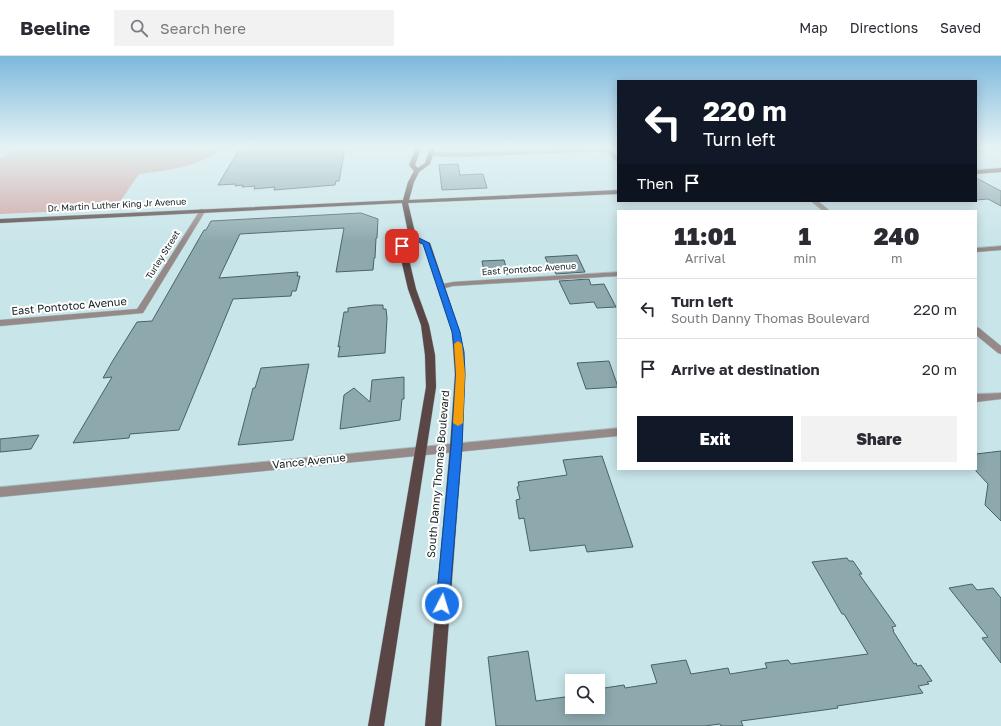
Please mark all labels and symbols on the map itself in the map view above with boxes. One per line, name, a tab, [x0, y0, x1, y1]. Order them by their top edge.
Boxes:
street label: Dr. Martin Luther King Jr Avenue	[47, 195, 187, 214]
street label: Turley Street	[143, 228, 182, 281]
pin	[385, 229, 419, 263]
street label: East Pontotoc Avenue	[481, 260, 577, 277]
street label: East Pontotoc Avenue	[11, 294, 127, 317]
street label: South Danny Thomas Boulevard	[424, 390, 451, 558]
street label: Vance Avenue	[272, 450, 346, 471]
position arrow	[421, 583, 463, 625]

